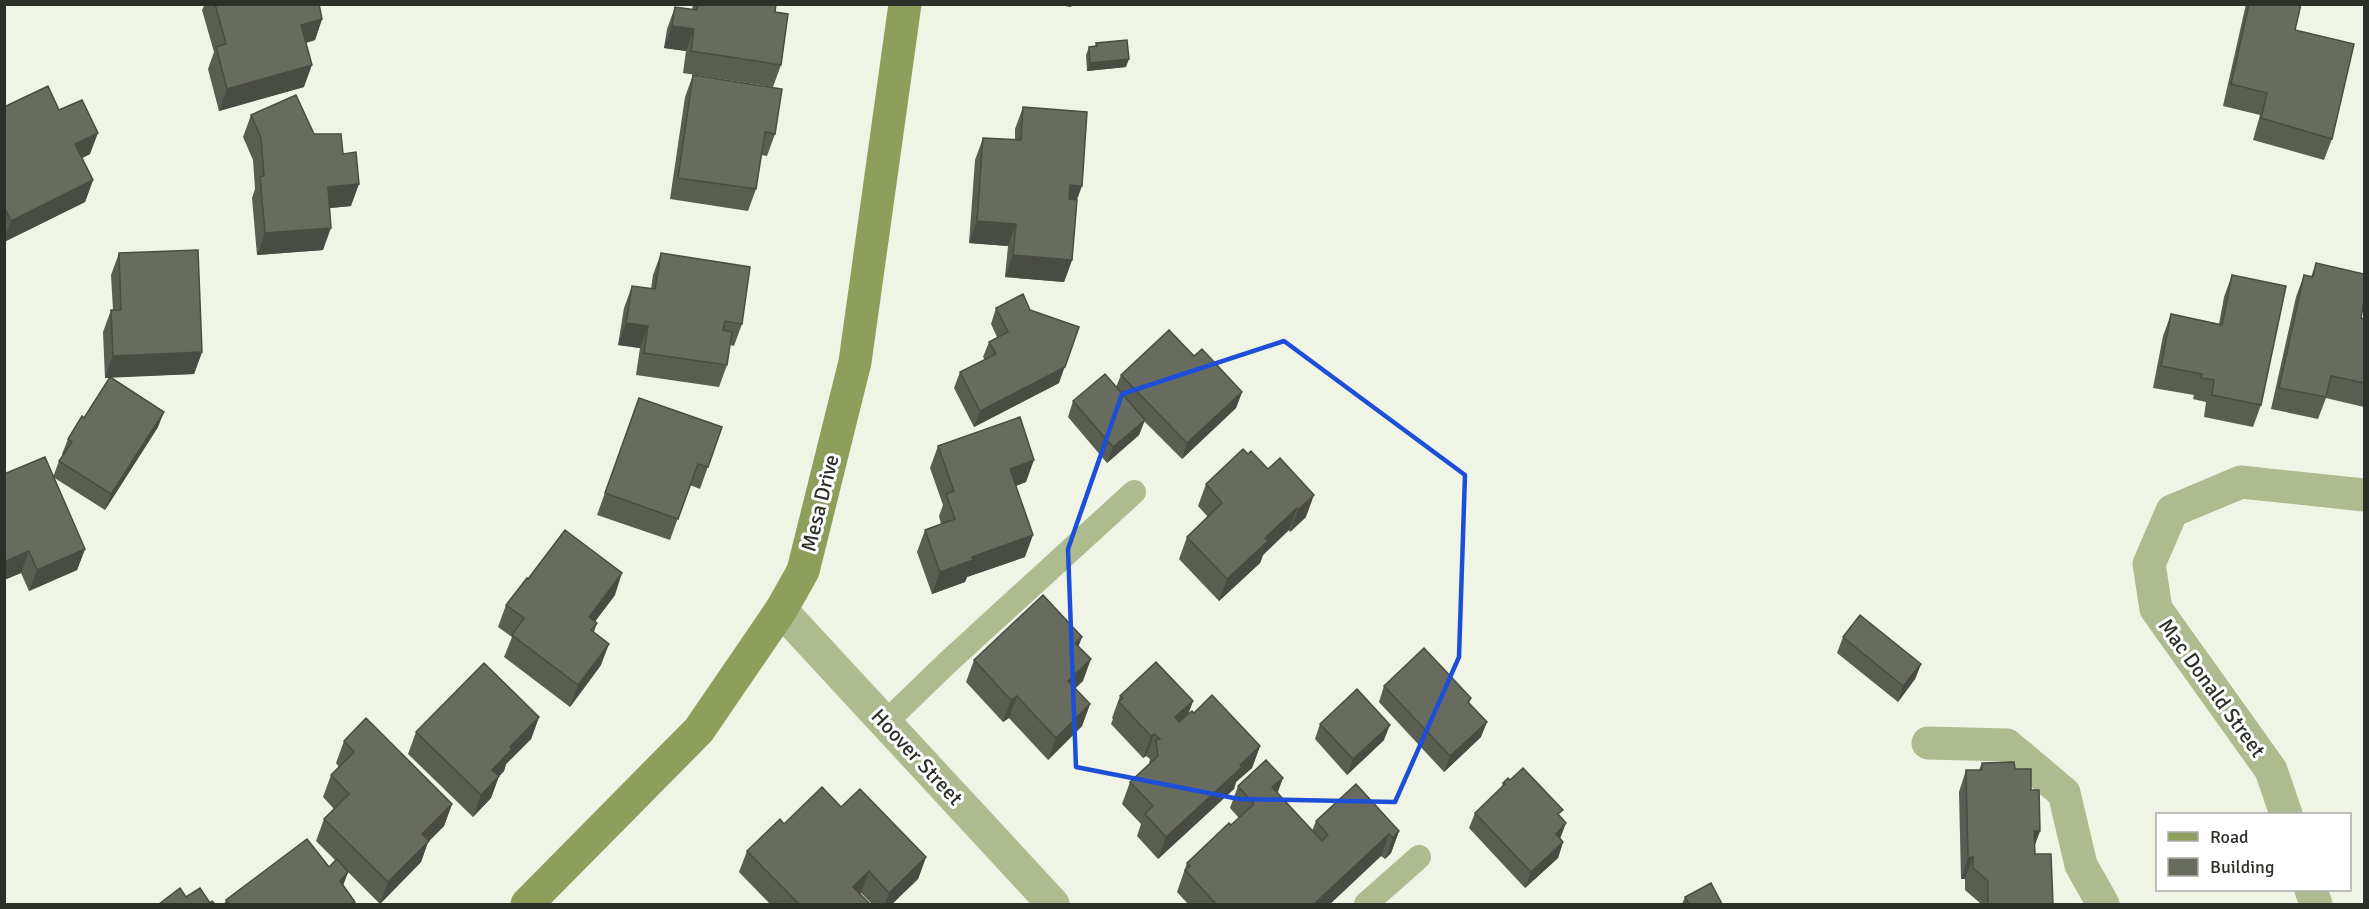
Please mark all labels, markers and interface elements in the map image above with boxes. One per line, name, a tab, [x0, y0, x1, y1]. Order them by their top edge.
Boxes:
street label: Mesa Drive	[795, 452, 845, 554]
street label: Mac Donald Street	[2153, 614, 2271, 762]
street label: Hoover Street	[866, 703, 968, 811]
legend	[2156, 813, 2351, 891]
text: Road	[2210, 826, 2249, 848]
text: Building	[2210, 856, 2274, 878]

